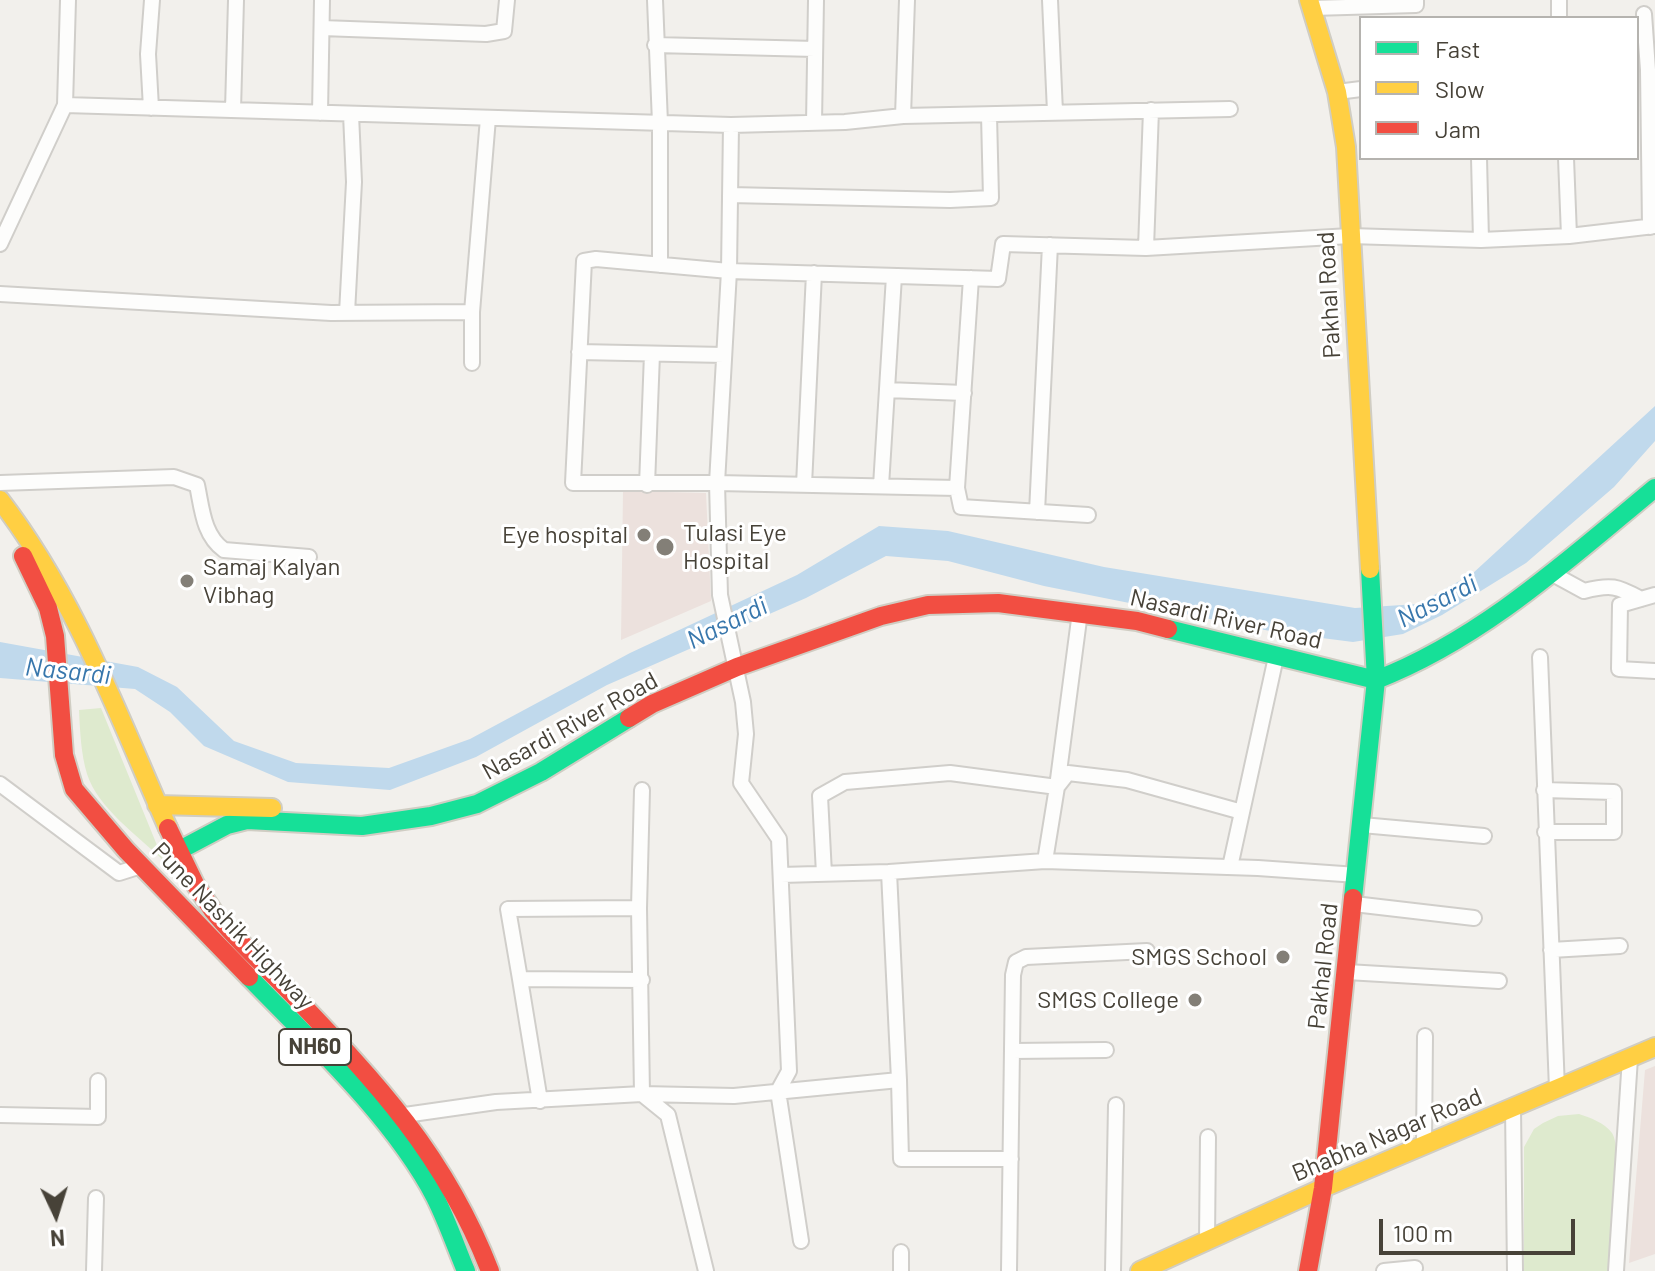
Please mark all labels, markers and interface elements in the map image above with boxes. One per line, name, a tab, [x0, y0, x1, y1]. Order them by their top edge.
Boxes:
legend	[1359, 16, 1639, 160]
text: Fast	[1435, 34, 1480, 63]
text: Slow	[1435, 74, 1484, 103]
text: Jam	[1435, 114, 1481, 143]
street label: Pakhal Road	[1311, 231, 1347, 359]
place label: Tulasi Eye Hospital	[683, 519, 787, 575]
place label: Eye hospital	[502, 521, 628, 549]
marker: Eye hospital	[635, 526, 653, 544]
marker: Tulasi Eye Hospital	[654, 536, 676, 558]
place label: Samaj Kalyan Vibhag	[203, 553, 340, 609]
water label: Nasardi	[1392, 568, 1482, 634]
marker: Samaj Kalyan Vibhag	[178, 572, 196, 590]
street label: Nasardi River Road	[1127, 583, 1325, 655]
water label: Nasardi	[682, 590, 772, 656]
water label: Nasardi	[24, 651, 112, 691]
street label: Nasardi River Road	[477, 666, 663, 786]
street label: Pune Nashik Highway	[146, 837, 320, 1015]
street label: Pakhal Road	[1302, 901, 1344, 1031]
place label: SMGS School	[1131, 943, 1267, 971]
marker: SMGS School	[1274, 948, 1292, 966]
place label: SMGS College	[1037, 986, 1179, 1014]
marker: SMGS College	[1186, 991, 1204, 1009]
road number: NH60	[279, 1029, 351, 1065]
street label: Bhabha Nagar Road	[1288, 1082, 1486, 1188]
north arrow	[16, 1175, 96, 1255]
scale bar	[1383, 1203, 1579, 1253]
text: 100 m	[1393, 1218, 1453, 1247]
text: N	[49, 1225, 66, 1252]

